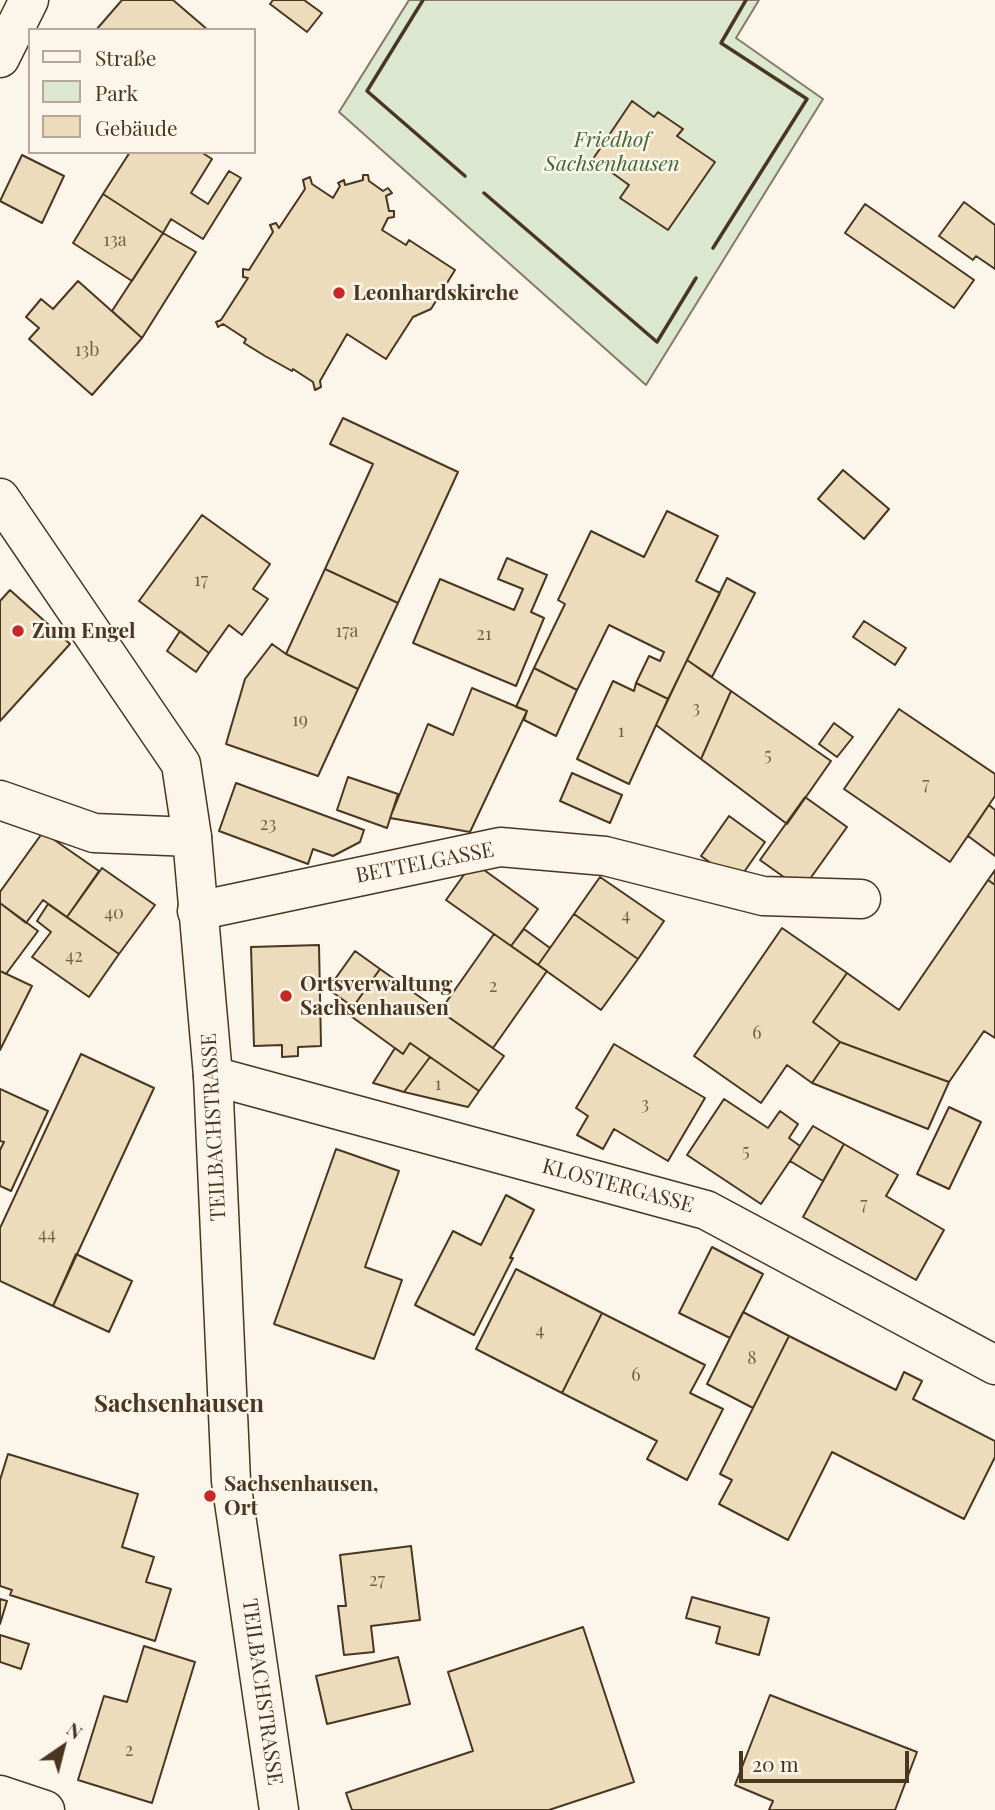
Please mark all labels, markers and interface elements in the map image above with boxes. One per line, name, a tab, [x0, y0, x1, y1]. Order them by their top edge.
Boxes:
legend	[28, 28, 256, 154]
text: Straße	[95, 43, 156, 71]
text: Park	[95, 78, 138, 106]
text: Gebäude	[95, 113, 178, 141]
park label: Friedhof Sachsenhausen	[544, 127, 680, 177]
house number: 13a	[103, 229, 127, 251]
place label: Leonhardskirche	[353, 280, 519, 306]
marker: Leonhardskirche	[331, 285, 347, 301]
house number: 13b	[75, 339, 99, 361]
house number: 17	[194, 569, 208, 591]
place label: Zum Engel	[32, 618, 136, 644]
house number: 17a	[336, 620, 358, 642]
marker: Zum Engel	[10, 623, 26, 639]
house number: 21	[476, 623, 492, 645]
house number: 3	[692, 697, 700, 719]
house number: 19	[292, 709, 308, 731]
house number: 1	[618, 720, 624, 742]
house number: 5	[764, 744, 772, 766]
house number: 7	[922, 773, 930, 795]
house number: 23	[260, 813, 276, 835]
street label: BETTELGASSE	[354, 837, 496, 889]
house number: 40	[104, 902, 124, 924]
house number: 4	[622, 904, 630, 926]
house number: 42	[65, 945, 83, 967]
place label: Ortsverwaltung Sachsenhausen	[300, 971, 452, 1021]
house number: 2	[489, 975, 497, 997]
marker: Ortsverwaltung Sachsenhausen	[278, 988, 294, 1004]
house number: 6	[752, 1022, 762, 1044]
street label: TEILBACHSTRASSE	[196, 1032, 232, 1222]
house number: 1	[435, 1073, 441, 1095]
house number: 3	[641, 1093, 649, 1115]
house number: 5	[742, 1140, 750, 1162]
street label: KLOSTERGASSE	[539, 1154, 697, 1218]
house number: 7	[860, 1193, 868, 1215]
house number: 44	[38, 1223, 56, 1245]
house number: 4	[536, 1319, 544, 1341]
house number: 8	[747, 1347, 757, 1369]
house number: 6	[631, 1364, 641, 1386]
district label: Sachsenhausen	[94, 1391, 264, 1419]
place label: Sachsenhausen, Ort	[224, 1471, 378, 1521]
marker: Sachsenhausen, Ort	[202, 1488, 218, 1504]
house number: 27	[369, 1569, 385, 1591]
street label: TEILBACHSTRASSE	[236, 1597, 288, 1787]
north arrow	[28, 1712, 98, 1782]
text: N	[62, 1715, 88, 1744]
scale bar	[743, 1736, 913, 1780]
house number: 2	[125, 1739, 133, 1761]
text: 20 m	[752, 1749, 799, 1777]

